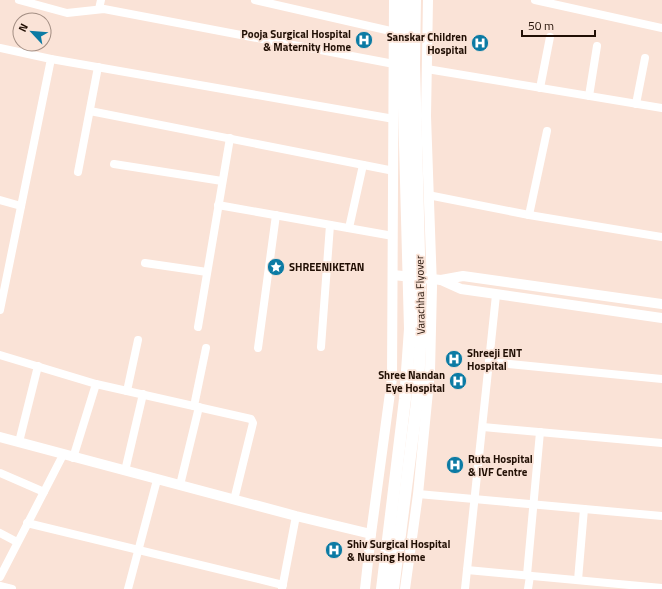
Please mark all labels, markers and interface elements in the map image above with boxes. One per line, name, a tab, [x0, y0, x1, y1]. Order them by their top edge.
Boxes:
north arrow	[12, 12, 52, 52]
scale bar	[522, 12, 595, 38]
text: 50 m	[528, 16, 554, 35]
text: N	[14, 21, 32, 35]
place label: Pooja Surgical Hospital & Maternity Home	[241, 26, 351, 55]
place label: Sanskar Children Hospital	[387, 29, 467, 58]
hospital icon: Pooja Surgical Hospital & Maternity Home	[354, 30, 374, 50]
hospital icon: Sanskar Children Hospital	[470, 33, 490, 53]
street label: Varachha Flyover	[411, 255, 429, 335]
place icon: SHREENIKETAN	[266, 257, 286, 277]
place label: SHREENIKETAN	[289, 259, 364, 275]
place label: Shreeji ENT Hospital	[467, 345, 522, 374]
hospital icon: Shreeji ENT Hospital	[444, 349, 464, 369]
place label: Shree Nandan Eye Hospital	[378, 367, 445, 396]
hospital icon: Shree Nandan Eye Hospital	[448, 371, 468, 391]
place label: Ruta Hospital & IVF Centre	[468, 451, 533, 480]
hospital icon: Ruta Hospital & IVF Centre	[445, 455, 465, 475]
place label: Shiv Surgical Hospital & Nursing Home	[347, 536, 450, 565]
hospital icon: Shiv Surgical Hospital & Nursing Home	[324, 540, 344, 560]

